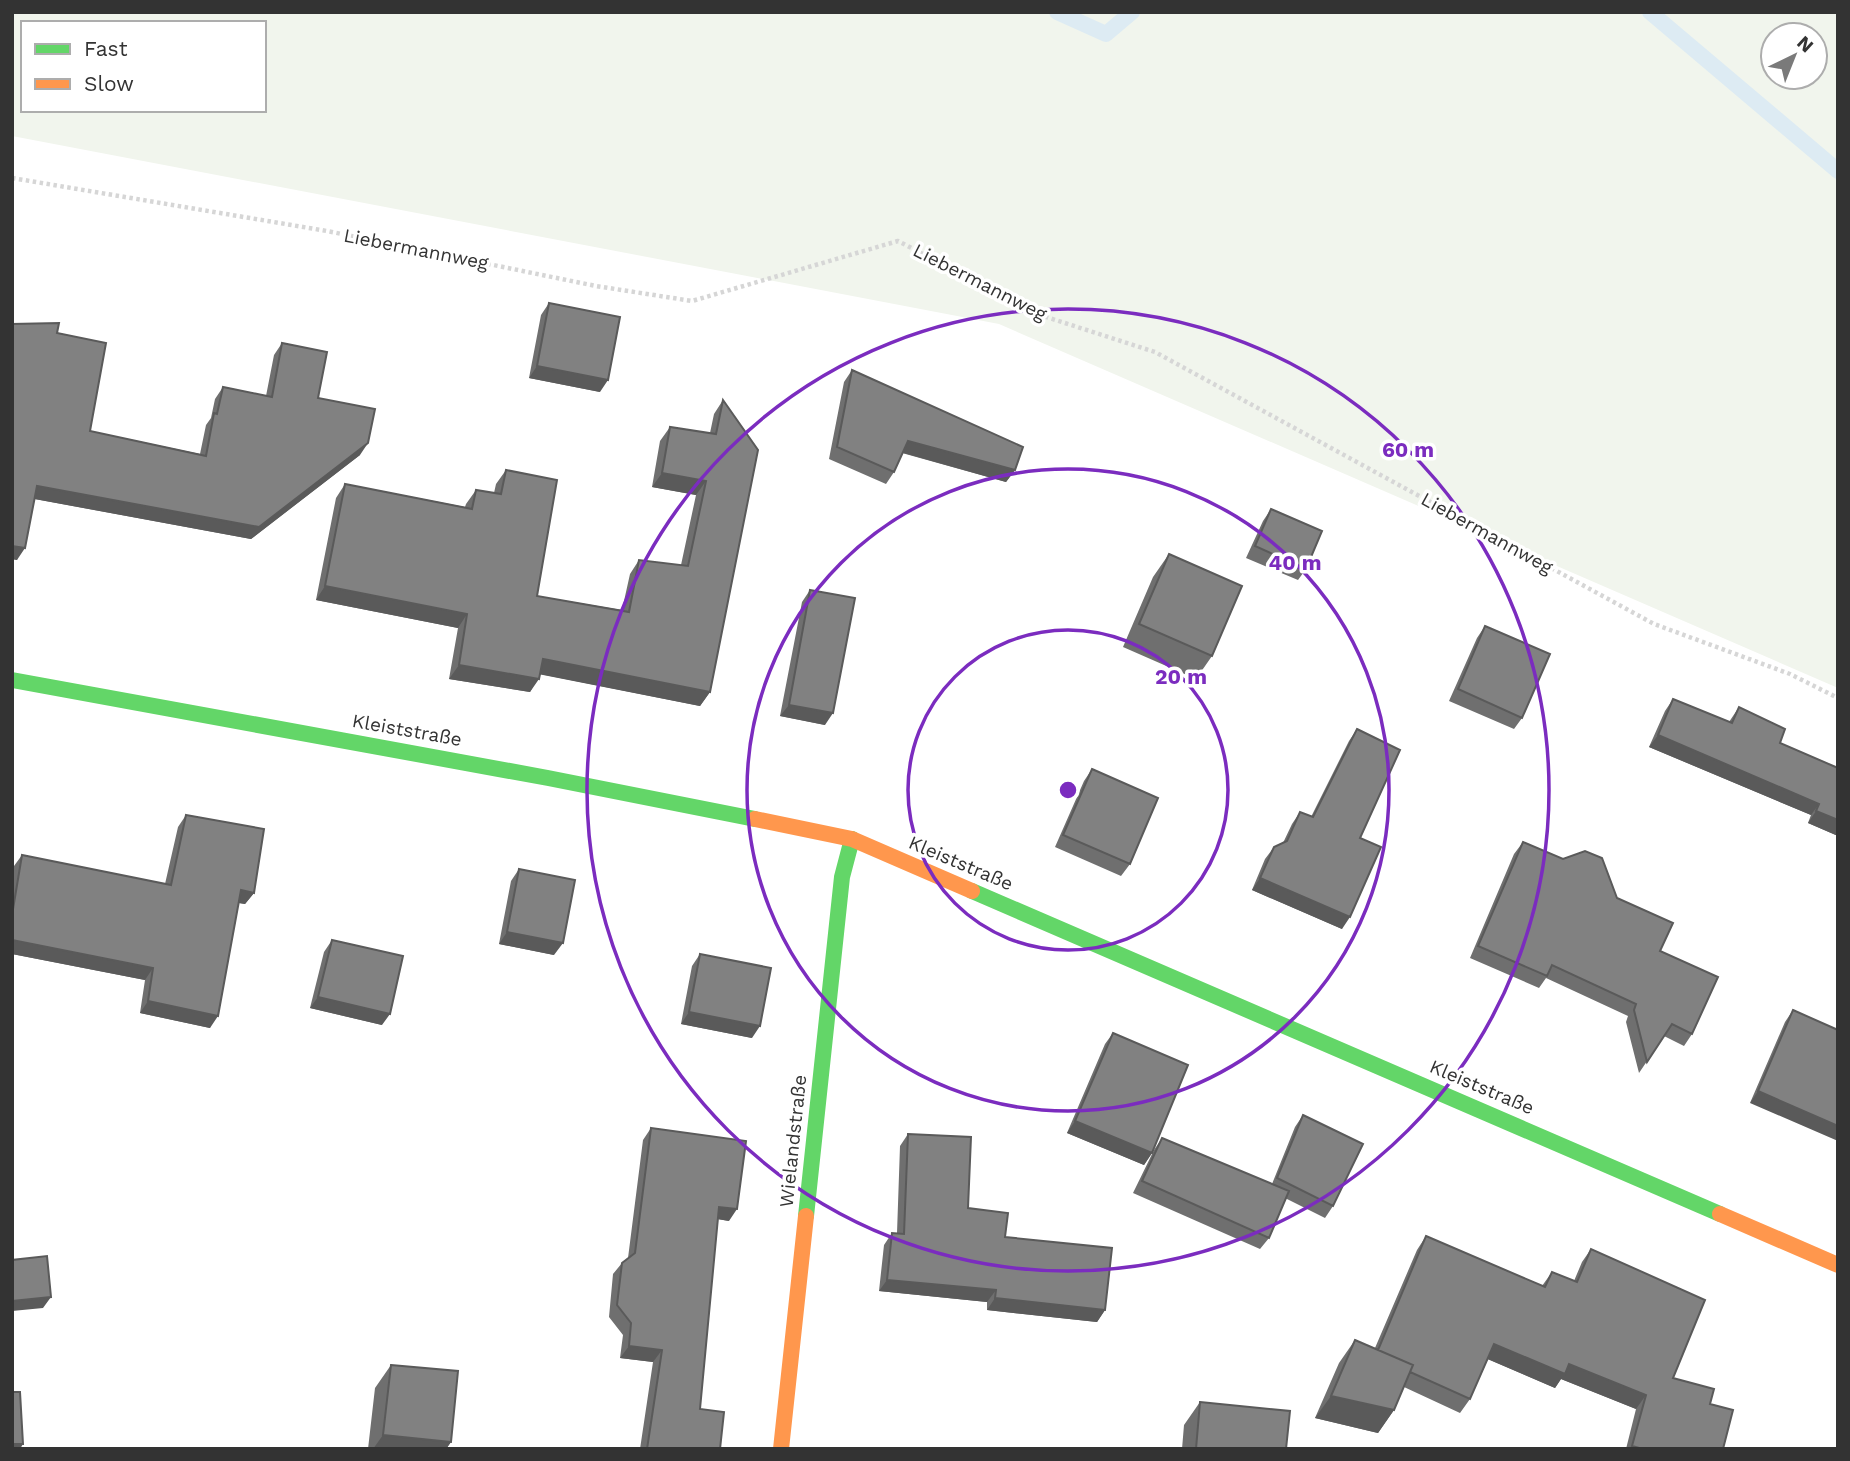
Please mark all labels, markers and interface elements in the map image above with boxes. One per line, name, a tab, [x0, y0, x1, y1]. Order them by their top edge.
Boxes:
legend	[21, 21, 266, 112]
north arrow	[1759, 21, 1829, 91]
text: N	[1792, 31, 1818, 57]
text: Fast	[84, 36, 128, 61]
text: Slow	[84, 71, 134, 96]
street label: Liebermannweg	[342, 224, 491, 274]
street label: Liebermannweg	[909, 238, 1051, 326]
text: 60 m	[1382, 437, 1434, 462]
street label: Liebermannweg	[1417, 487, 1558, 579]
text: 40 m	[1269, 550, 1321, 575]
text: 20 m	[1155, 664, 1207, 689]
street label: Kleiststraße	[350, 709, 464, 751]
centre of rings	[1056, 778, 1080, 802]
street label: Kleiststraße	[905, 831, 1017, 895]
street label: Kleiststraße	[1426, 1055, 1538, 1119]
street label: Wielandstraße	[775, 1073, 811, 1209]

